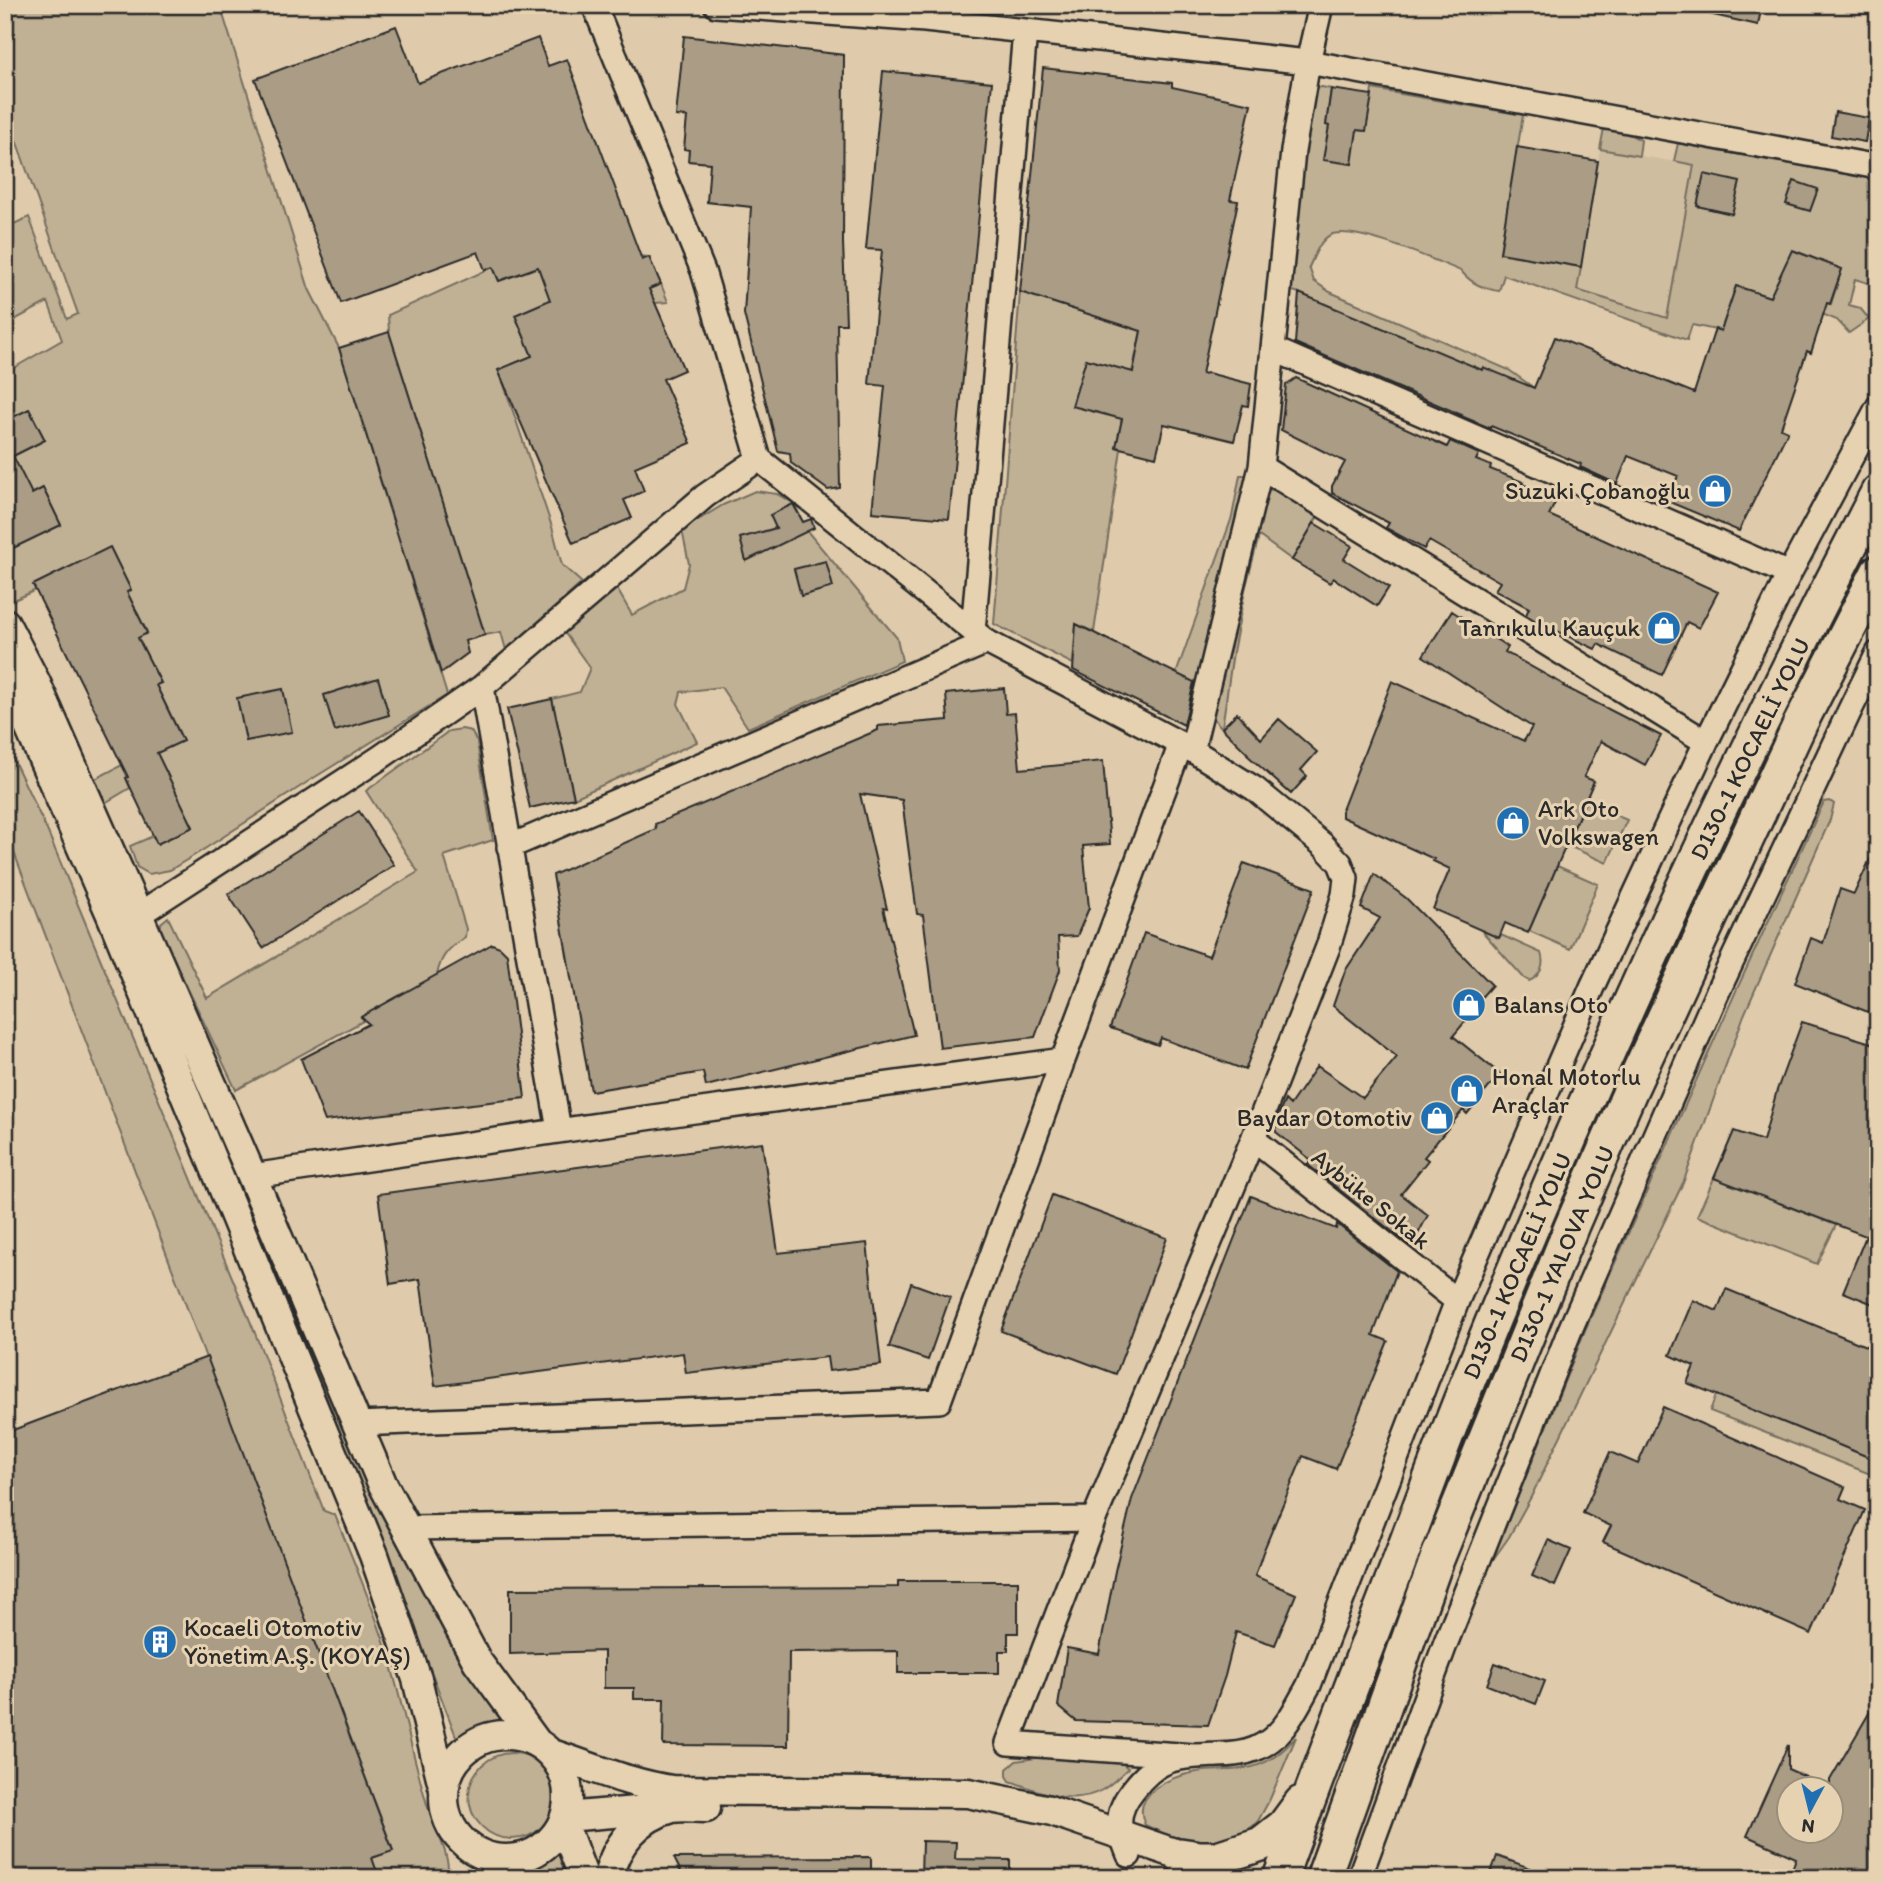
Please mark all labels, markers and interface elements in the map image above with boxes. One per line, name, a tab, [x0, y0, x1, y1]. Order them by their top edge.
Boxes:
shop icon: Suzuki Çobanoğlu	[1696, 472, 1734, 510]
place label: Suzuki Çobanoğlu	[1505, 476, 1690, 505]
shop icon: Tanrıkulu Kauçuk	[1645, 609, 1683, 647]
place label: Tanrıkulu Kauçuk	[1459, 613, 1641, 642]
street label: D130-1 KOCAELİ YOLU	[1683, 633, 1816, 864]
place label: Ark Oto Volkswagen	[1538, 794, 1659, 851]
shop icon: Ark Oto Volkswagen	[1494, 804, 1532, 842]
shop icon: Balans Oto	[1450, 986, 1488, 1024]
place label: Balans Oto	[1494, 990, 1608, 1019]
place label: Honal Motorlu Araçlar	[1492, 1062, 1641, 1119]
shop icon: Honal Motorlu Araçlar	[1448, 1072, 1486, 1110]
shop icon: Baydar Otomotiv	[1418, 1099, 1456, 1137]
place label: Baydar Otomotiv	[1237, 1103, 1412, 1132]
street label: D130-1 YALOVA YOLU	[1503, 1141, 1620, 1366]
street label: Aybüke Sokak	[1306, 1142, 1436, 1255]
street label: D130-1 KOCAELİ YOLU	[1456, 1148, 1577, 1383]
place label: Kocaeli Otomotiv Yönetim A.Ş. (KOYAŞ)	[184, 1613, 411, 1670]
building icon: Kocaeli Otomotiv Yönetim A.Ş. (KOYAŞ)	[141, 1623, 179, 1661]
north arrow	[1774, 1774, 1844, 1844]
text: N	[1800, 1814, 1816, 1839]

